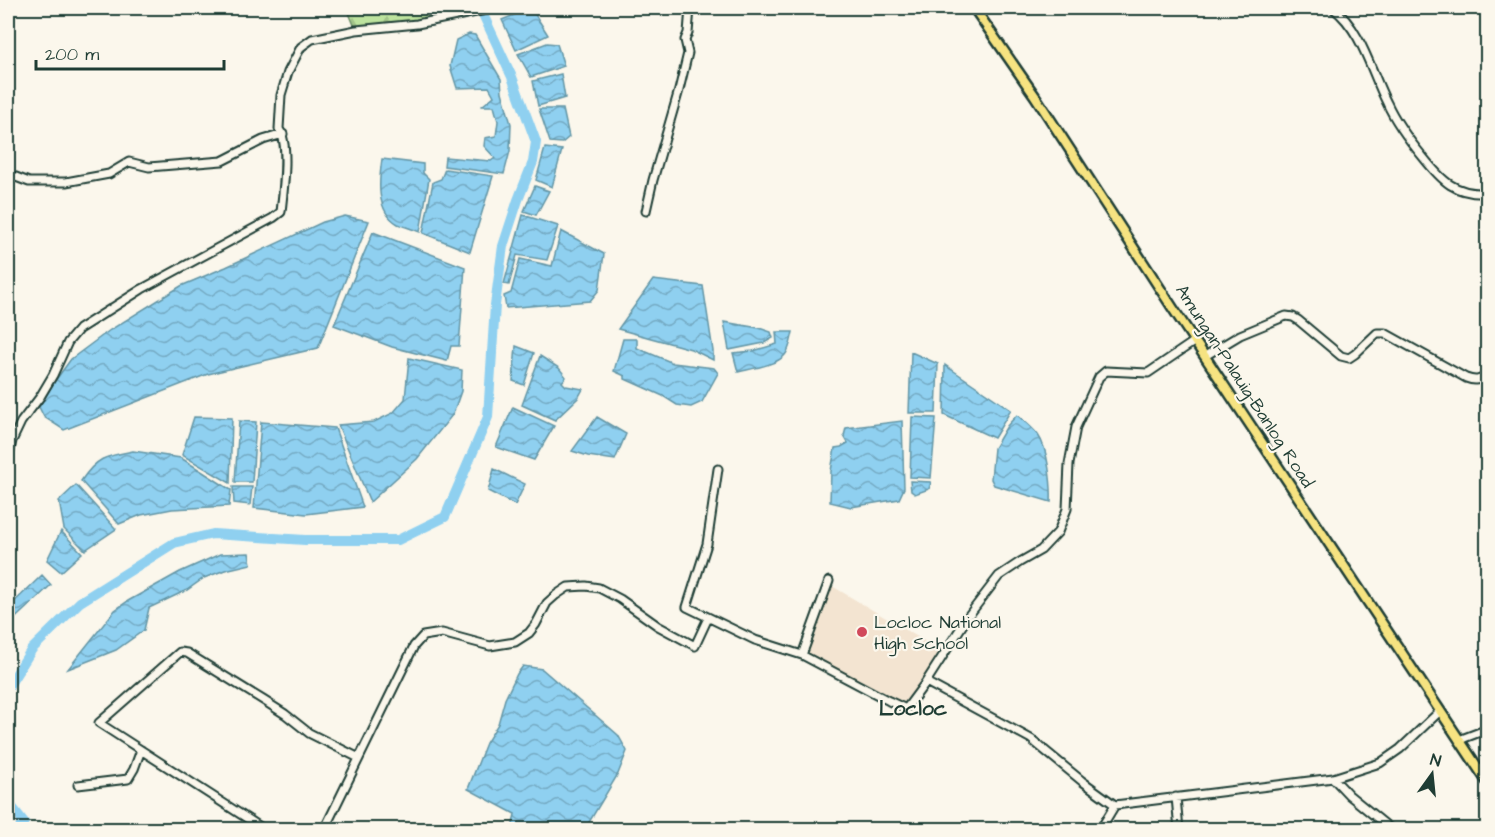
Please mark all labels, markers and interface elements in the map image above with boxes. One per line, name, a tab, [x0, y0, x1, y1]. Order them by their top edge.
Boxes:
scale bar	[36, 33, 224, 71]
text: 200 m	[45, 42, 99, 67]
street label: Amungan-Palauig-Banlog Road	[1168, 280, 1320, 493]
place label: Locloc National High School	[874, 610, 1001, 657]
marker: Locloc National High School	[855, 625, 869, 639]
district label: Locloc	[879, 694, 948, 723]
north arrow	[1402, 744, 1462, 804]
text: N	[1428, 749, 1443, 772]

